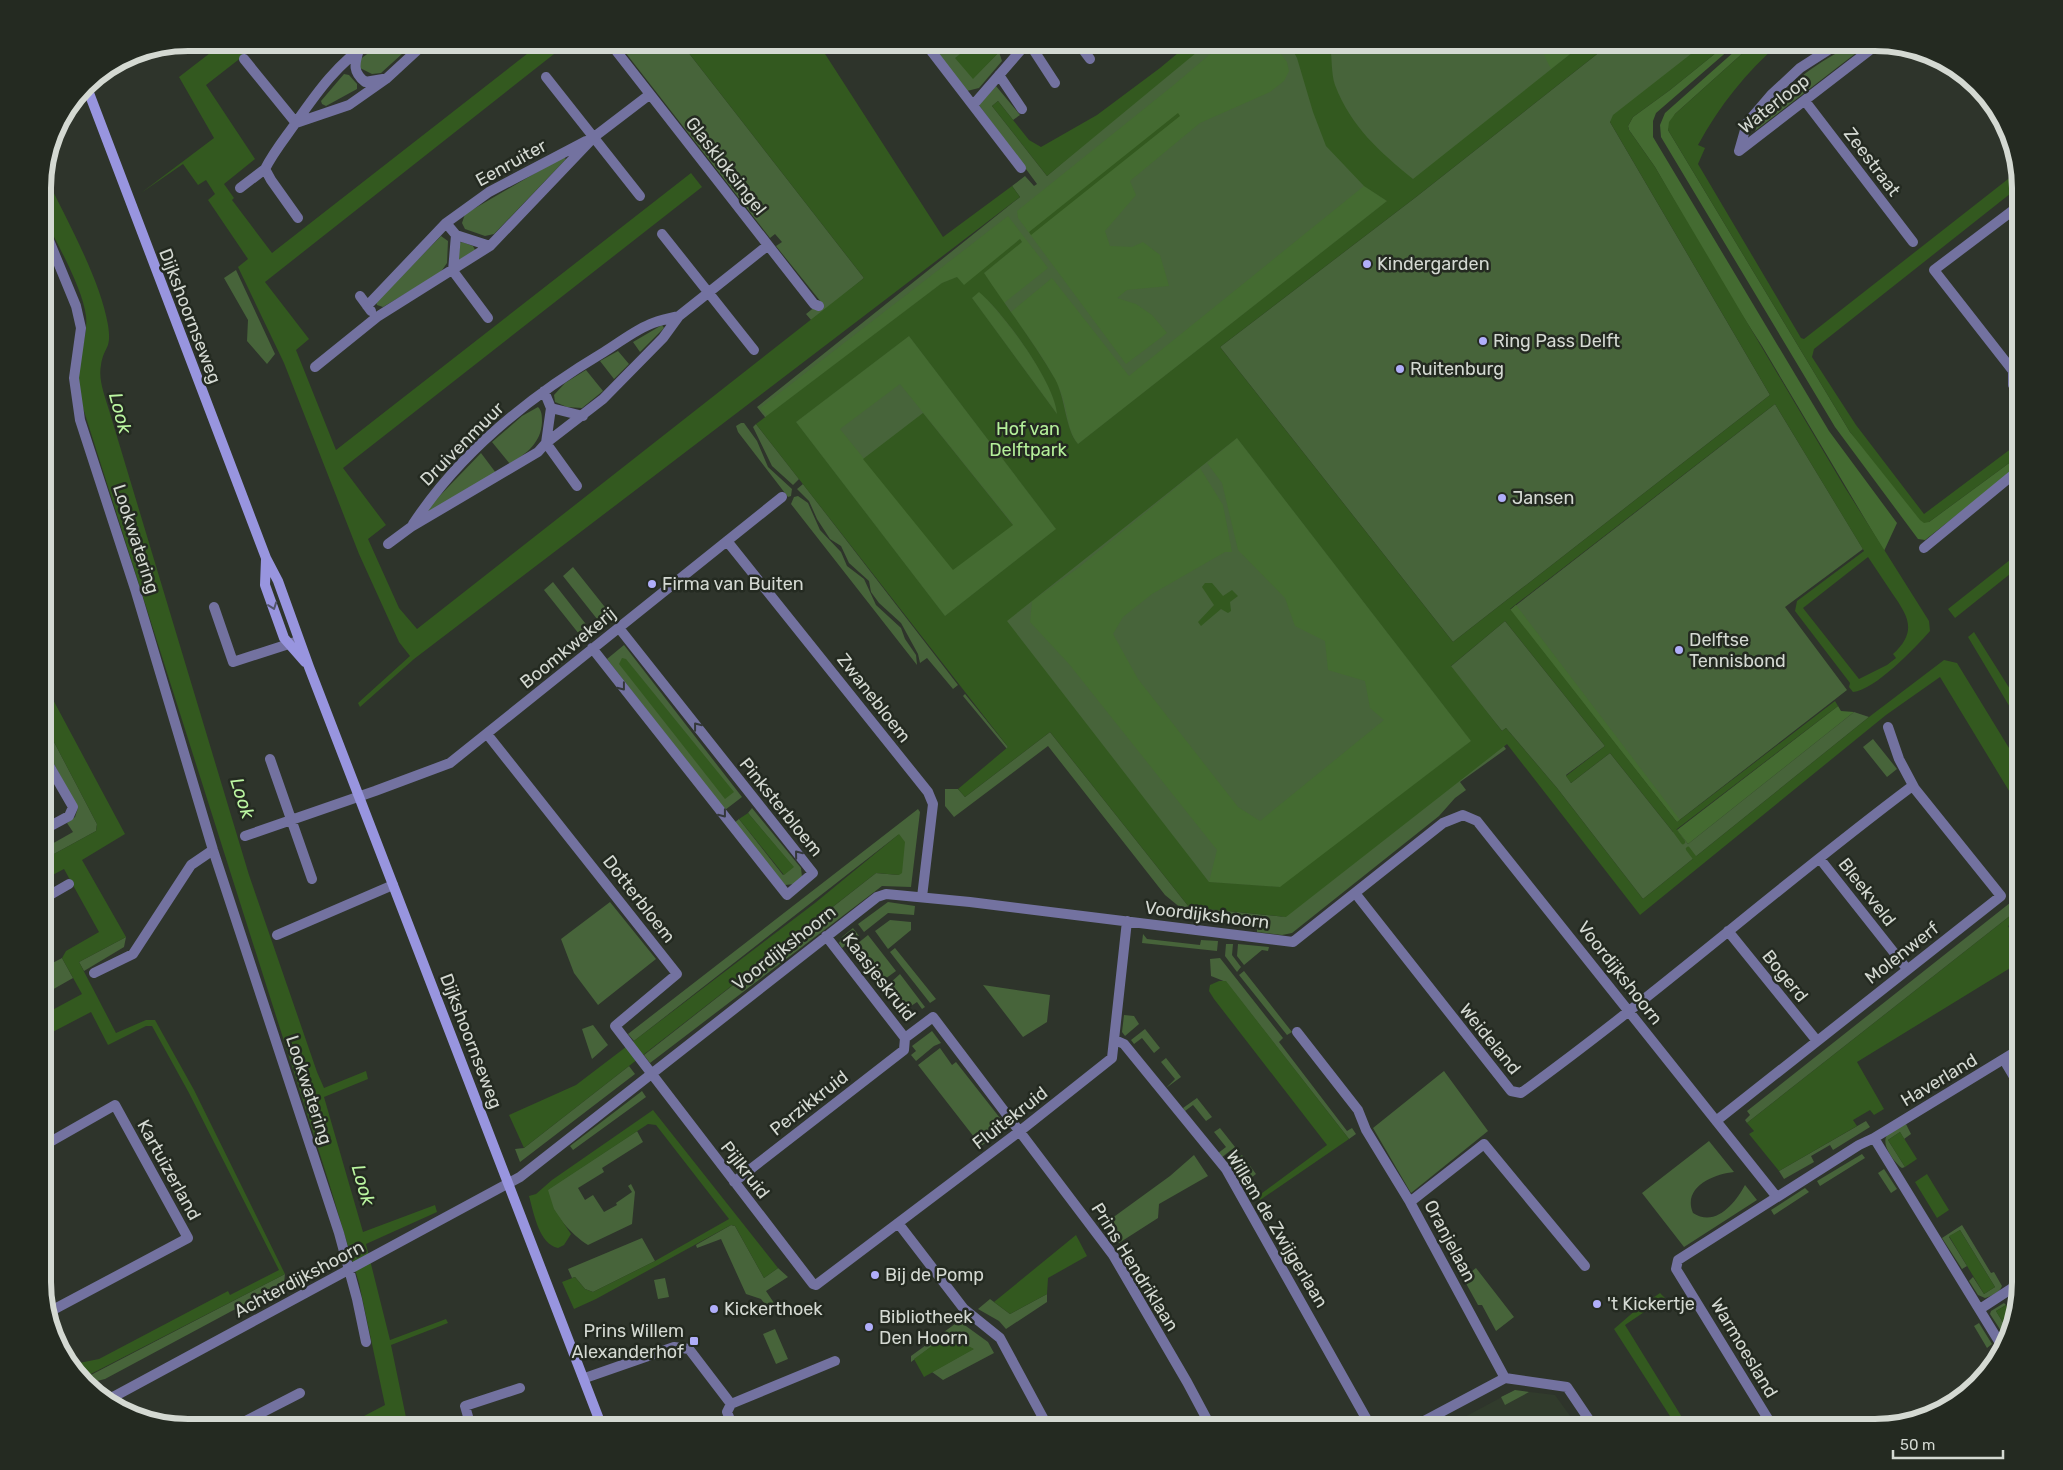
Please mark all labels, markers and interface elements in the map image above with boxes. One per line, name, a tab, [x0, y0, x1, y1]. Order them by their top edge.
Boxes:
street label: Waterloop	[1734, 70, 1814, 138]
street label: Glaskloksingel	[681, 113, 771, 219]
street label: Zeestraat	[1839, 123, 1905, 201]
street label: Eenruiter	[472, 134, 550, 191]
street label: Dijkshoornseweg	[154, 245, 226, 387]
place label: Kindergarden	[1377, 253, 1490, 275]
marker: Kindergarden	[1361, 258, 1373, 270]
place label: Ring Pass Delft	[1493, 330, 1620, 352]
marker: Ring Pass Delft	[1477, 335, 1489, 347]
place label: Ruitenburg	[1410, 358, 1504, 380]
marker: Ruitenburg	[1394, 363, 1406, 375]
water label: Look	[104, 390, 137, 436]
street label: Druivenmuur	[415, 397, 509, 491]
park label: Hof van Delftpark	[989, 418, 1068, 461]
street label: Lookwatering	[108, 481, 164, 597]
place label: Jansen	[1512, 487, 1574, 509]
marker: Jansen	[1496, 492, 1508, 504]
place label: Firma van Buiten	[662, 573, 804, 595]
marker: Firma van Buiten	[646, 578, 658, 590]
one-way arrow	[267, 601, 277, 610]
street label: Boomkwekerij	[516, 603, 620, 693]
place label: Delftse Tennisbond	[1689, 629, 1786, 672]
marker: Delftse Tennisbond	[1673, 644, 1685, 656]
street label: Zwanebloem	[832, 649, 916, 747]
one-way arrow	[617, 681, 625, 690]
one-way arrow	[693, 723, 702, 732]
street label: Pinksterbloem	[735, 753, 827, 861]
water label: Look	[225, 775, 260, 822]
one-way arrow	[717, 809, 726, 818]
one-way arrow	[794, 850, 803, 859]
street label: Dotterbloem	[598, 851, 680, 947]
street label: Bleekveld	[1834, 853, 1900, 931]
street label: Voordijkshoorn	[1143, 896, 1271, 934]
street label: Voordijkshoorn	[728, 901, 840, 995]
street label: Voordijkshoorn	[1573, 917, 1667, 1029]
street label: Molenwerf	[1861, 917, 1943, 989]
street label: Kaasjeskruid	[838, 929, 920, 1025]
street label: Bogerd	[1757, 946, 1813, 1006]
street label: Dijkshoornseweg	[435, 970, 507, 1112]
street label: Weideland	[1455, 999, 1525, 1079]
street label: Lookwatering	[281, 1032, 337, 1148]
street label: Haverland	[1897, 1049, 1981, 1111]
street label: Perzikkruid	[766, 1066, 852, 1140]
street label: Fluitekruid	[968, 1082, 1052, 1154]
street label: Kartuizerland	[132, 1116, 206, 1224]
street label: Pijlkruid	[716, 1137, 774, 1203]
street label: Willem de Zwijgerlaan	[1221, 1146, 1333, 1312]
water label: Look	[347, 1162, 380, 1209]
street label: Oranjelaan	[1419, 1196, 1481, 1286]
street label: Prins Hendriklaan	[1087, 1199, 1183, 1335]
street label: Achterdijkshoorn	[230, 1236, 368, 1322]
place label: Bij de Pomp	[885, 1264, 984, 1286]
marker: Bij de Pomp	[869, 1269, 881, 1281]
place label: 't Kickertje	[1607, 1293, 1695, 1315]
street label: Warmoesland	[1706, 1294, 1782, 1402]
place label: Kickerthoek	[724, 1298, 823, 1320]
marker: 't Kickertje	[1591, 1298, 1603, 1310]
marker: Kickerthoek	[708, 1303, 720, 1315]
place label: Bibliotheek Den Hoorn	[879, 1306, 973, 1349]
place label: Prins Willem Alexanderhof	[572, 1320, 684, 1363]
marker: Bibliotheek Den Hoorn	[863, 1321, 875, 1333]
marker: Prins Willem Alexanderhof	[688, 1335, 700, 1347]
scale bar	[1893, 1428, 2003, 1460]
text: 50 m	[1900, 1436, 1935, 1454]

